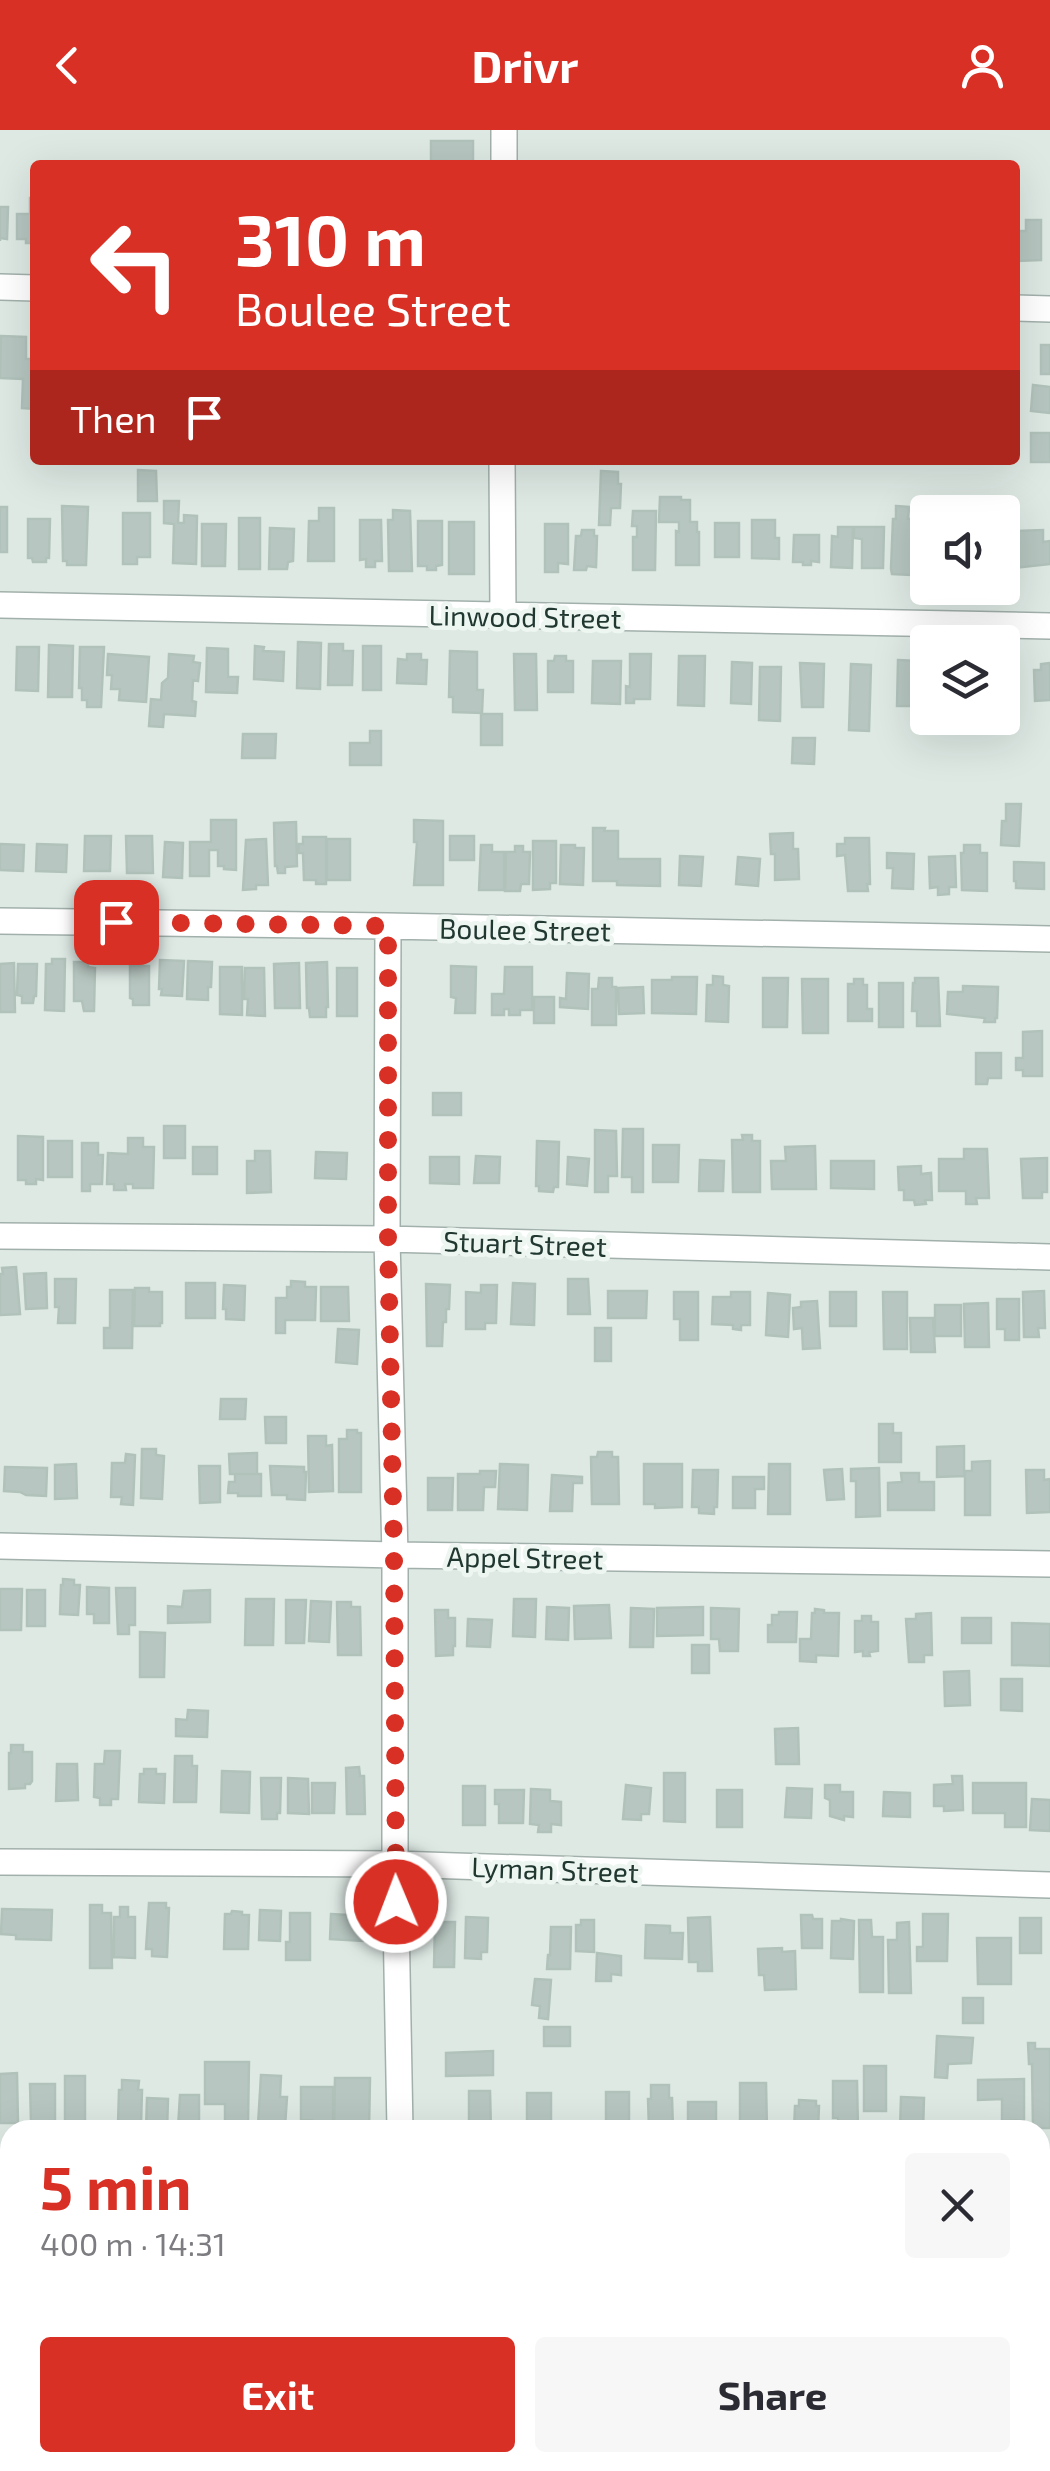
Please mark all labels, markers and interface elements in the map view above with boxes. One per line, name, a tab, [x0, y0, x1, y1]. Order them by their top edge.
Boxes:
icon: back	[40, 38, 95, 93]
text: Drivr	[471, 38, 579, 92]
icon: person	[955, 38, 1010, 93]
text: 310 m	[235, 196, 426, 280]
icon: left	[70, 200, 200, 330]
text: Boulee Street	[235, 281, 511, 335]
icon: arrive	[177, 390, 232, 445]
text: Then	[70, 395, 157, 441]
map controls	[910, 495, 1020, 735]
button: sound	[910, 495, 1020, 605]
street label: Linwood Street	[428, 597, 622, 635]
button: layers	[910, 625, 1020, 735]
pin	[74, 880, 159, 965]
icon: arrive	[89, 895, 144, 950]
street label: Boulee Street	[439, 911, 611, 947]
street label: Stuart Street	[443, 1223, 607, 1263]
street label: Appel Street	[446, 1539, 604, 1575]
street label: Lyman Street	[471, 1849, 639, 1889]
position arrow	[344, 1850, 448, 1954]
text: 5 min	[40, 2150, 192, 2222]
button: close	[905, 2153, 1010, 2258]
text: 400 m · 14:31	[40, 2224, 226, 2262]
button: Exit	[40, 2337, 515, 2452]
button: Share	[535, 2337, 1010, 2452]

